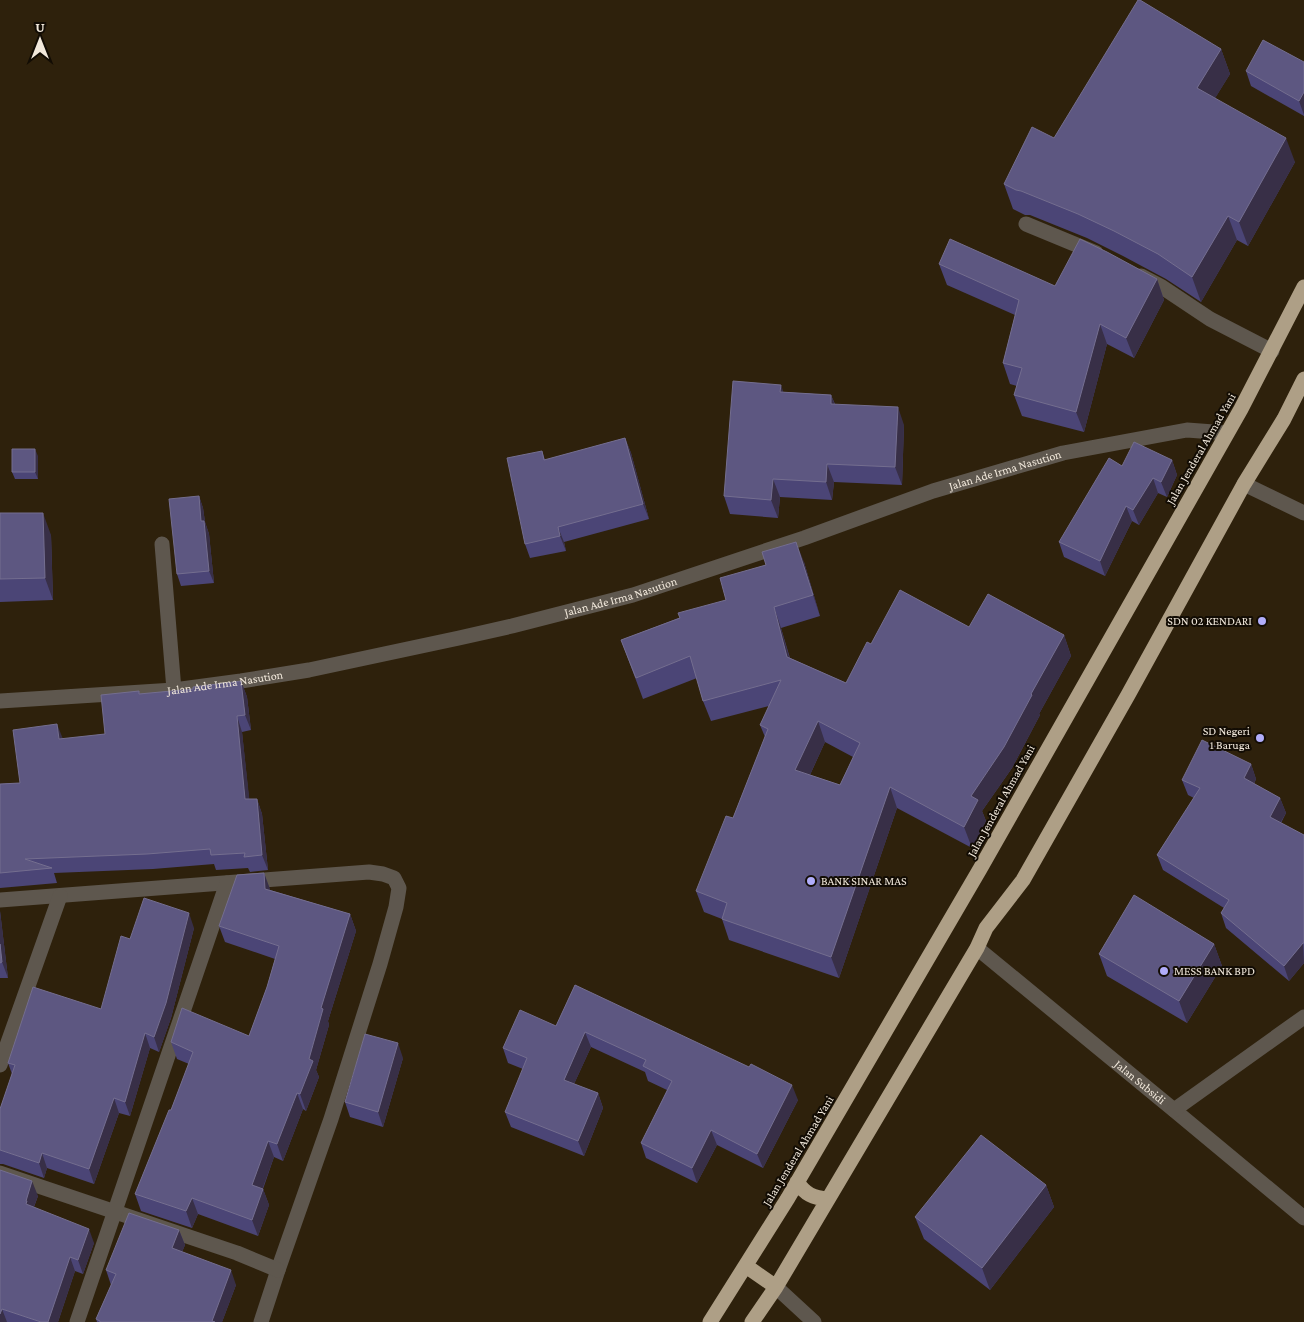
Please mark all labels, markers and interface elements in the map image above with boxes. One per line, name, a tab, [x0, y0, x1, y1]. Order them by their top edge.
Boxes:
north arrow	[15, 15, 65, 65]
text: U	[35, 19, 45, 35]
street label: Jalan Jenderal Ahmad Yani	[1163, 391, 1239, 508]
street label: Jalan Ade Irma Nasution	[946, 447, 1063, 493]
street label: Jalan Ade Irma Nasution	[562, 574, 679, 620]
place label: SDN 02 KENDARI	[1167, 614, 1252, 628]
marker: SDN 02 KENDARI	[1256, 615, 1268, 627]
street label: Jalan Ade Irma Nasution	[166, 667, 284, 697]
place label: SD Negeri 1 Baruga	[1203, 724, 1250, 752]
marker: SD Negeri 1 Baruga	[1254, 732, 1266, 744]
street label: Jalan Jenderal Ahmad Yani	[964, 742, 1038, 860]
place label: BANK SINAR MAS	[821, 874, 907, 888]
marker: BANK SINAR MAS	[805, 875, 817, 887]
place label: MESS BANK BPD	[1174, 964, 1255, 978]
marker: MESS BANK BPD	[1158, 965, 1170, 977]
street label: Jalan Subsidi	[1111, 1056, 1168, 1107]
street label: Jalan Jenderal Ahmad Yani	[759, 1093, 836, 1210]

